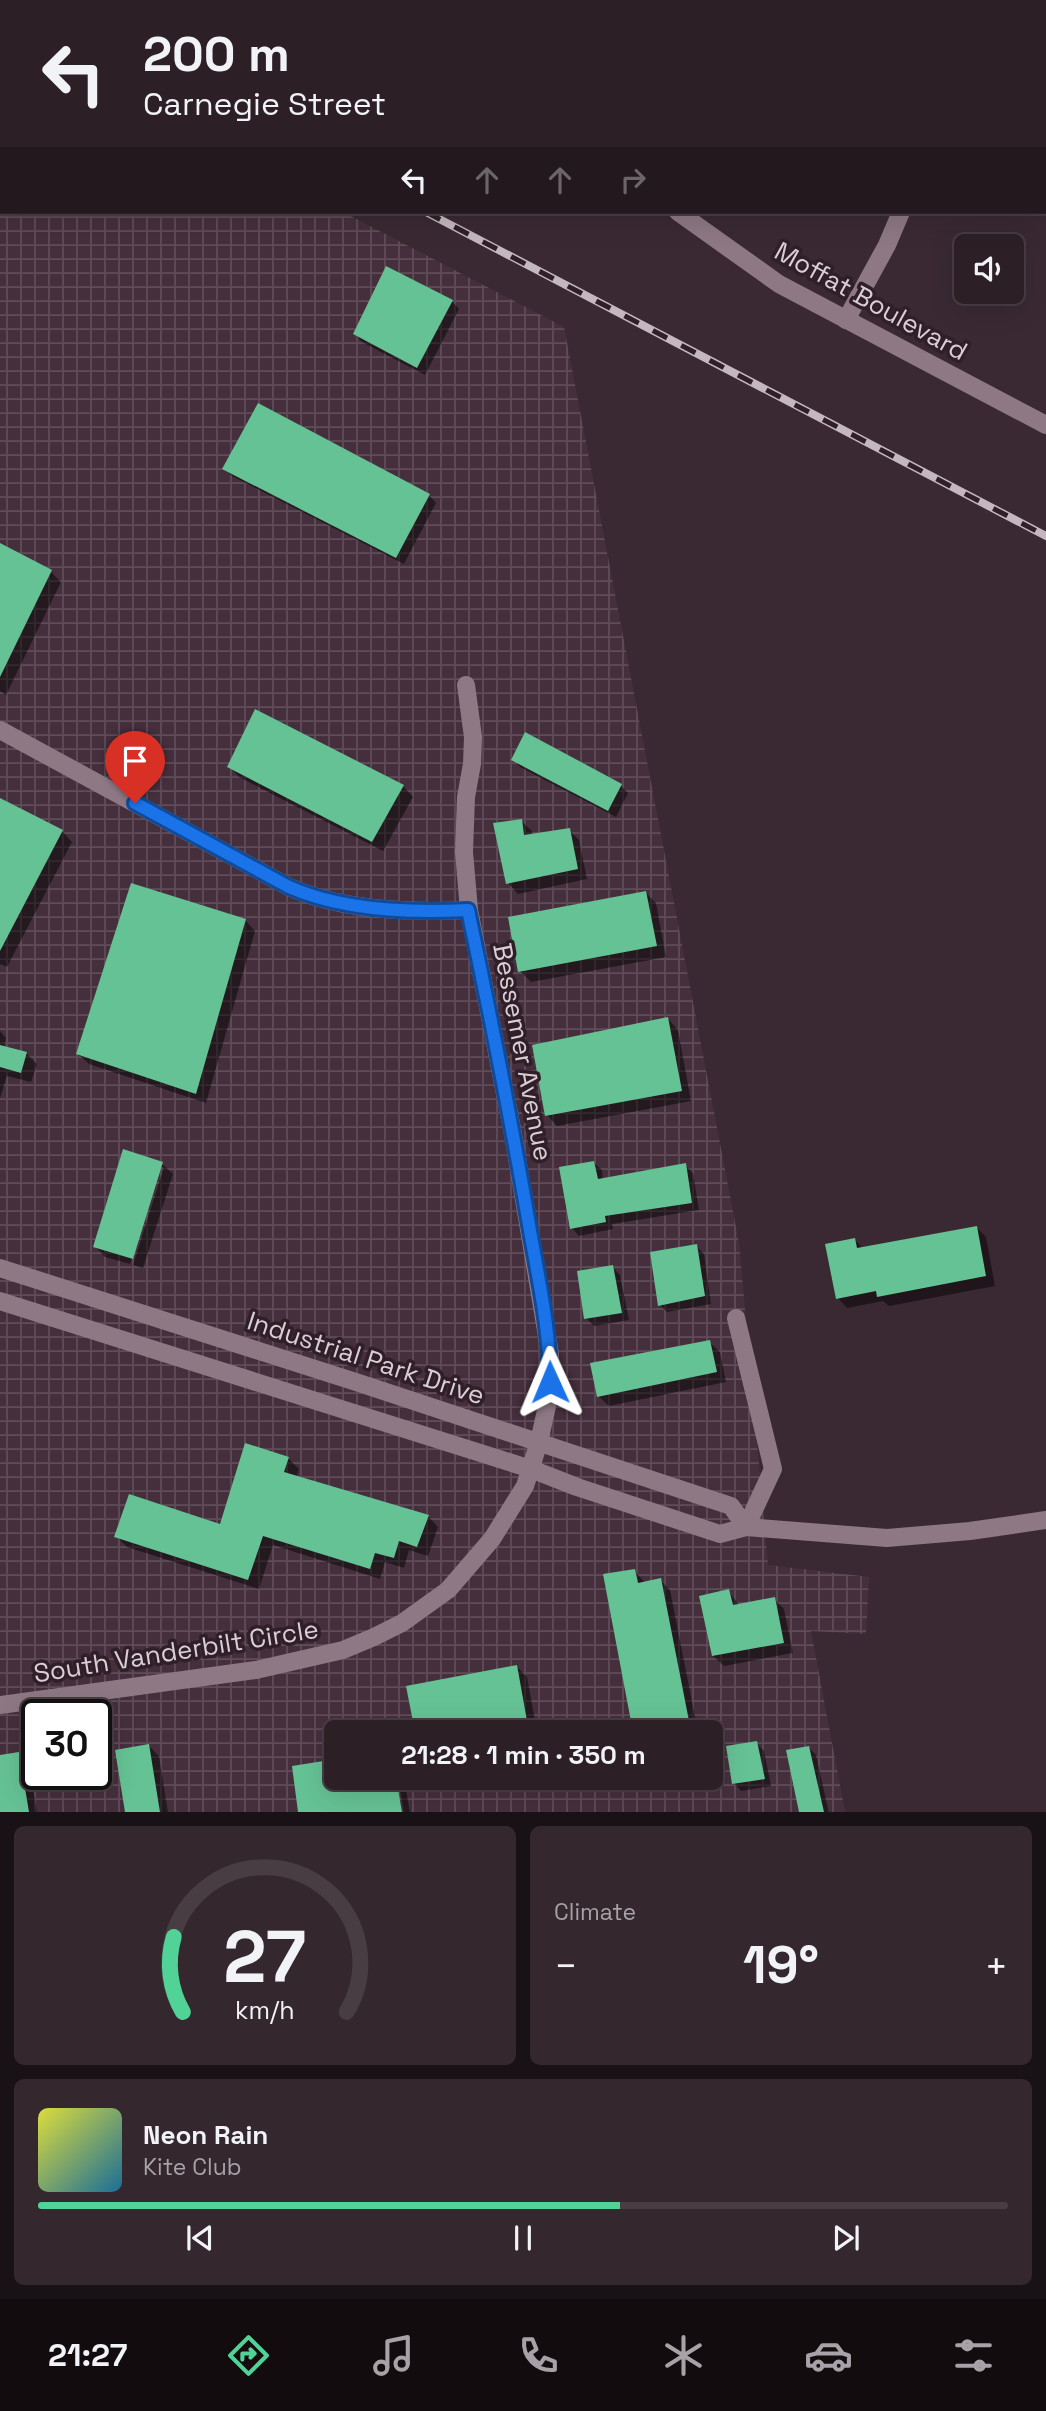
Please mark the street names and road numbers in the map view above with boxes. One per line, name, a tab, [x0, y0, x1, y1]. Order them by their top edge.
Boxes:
street label: Moffat Boulevard	[769, 234, 973, 368]
street label: Bessemer Avenue	[485, 940, 561, 1164]
street label: Industrial Park Drive	[243, 1304, 489, 1412]
street label: South Vanderbilt Circle	[31, 1612, 321, 1690]

